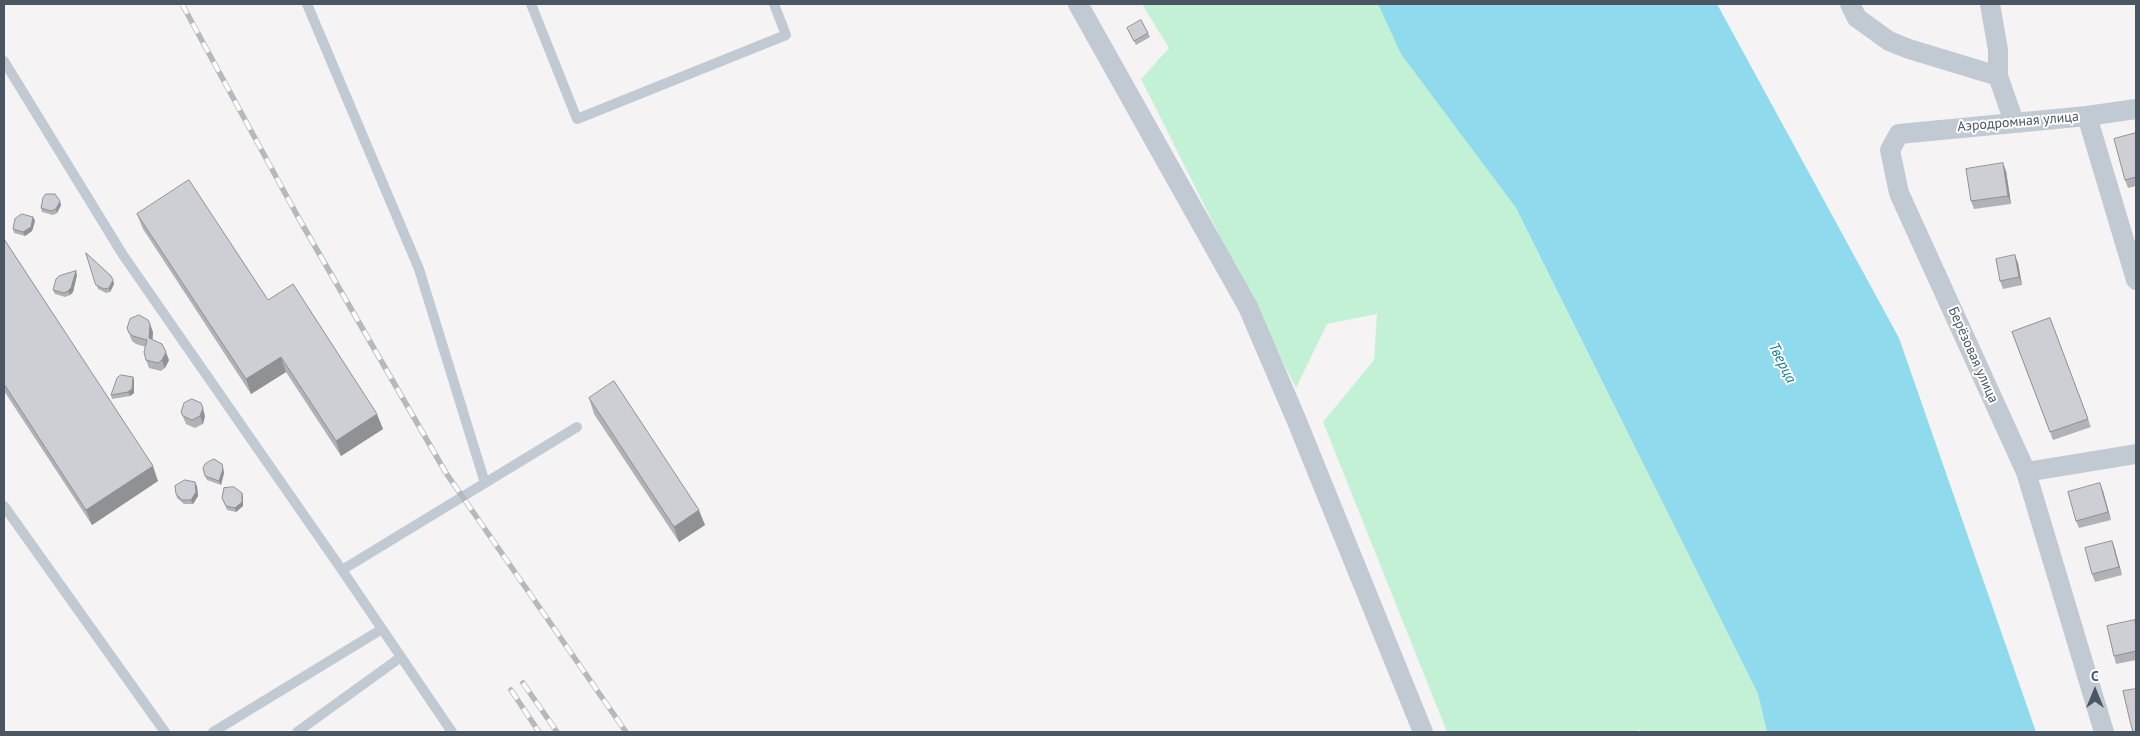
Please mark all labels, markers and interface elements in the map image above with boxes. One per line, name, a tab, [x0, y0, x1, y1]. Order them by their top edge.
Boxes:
street label: Аэродромная улица	[1957, 108, 2079, 136]
street label: Берёзовая улица	[1944, 304, 2002, 406]
water label: Тверца	[1764, 340, 1800, 386]
north arrow	[2070, 666, 2120, 716]
text: С	[2091, 667, 2099, 685]

